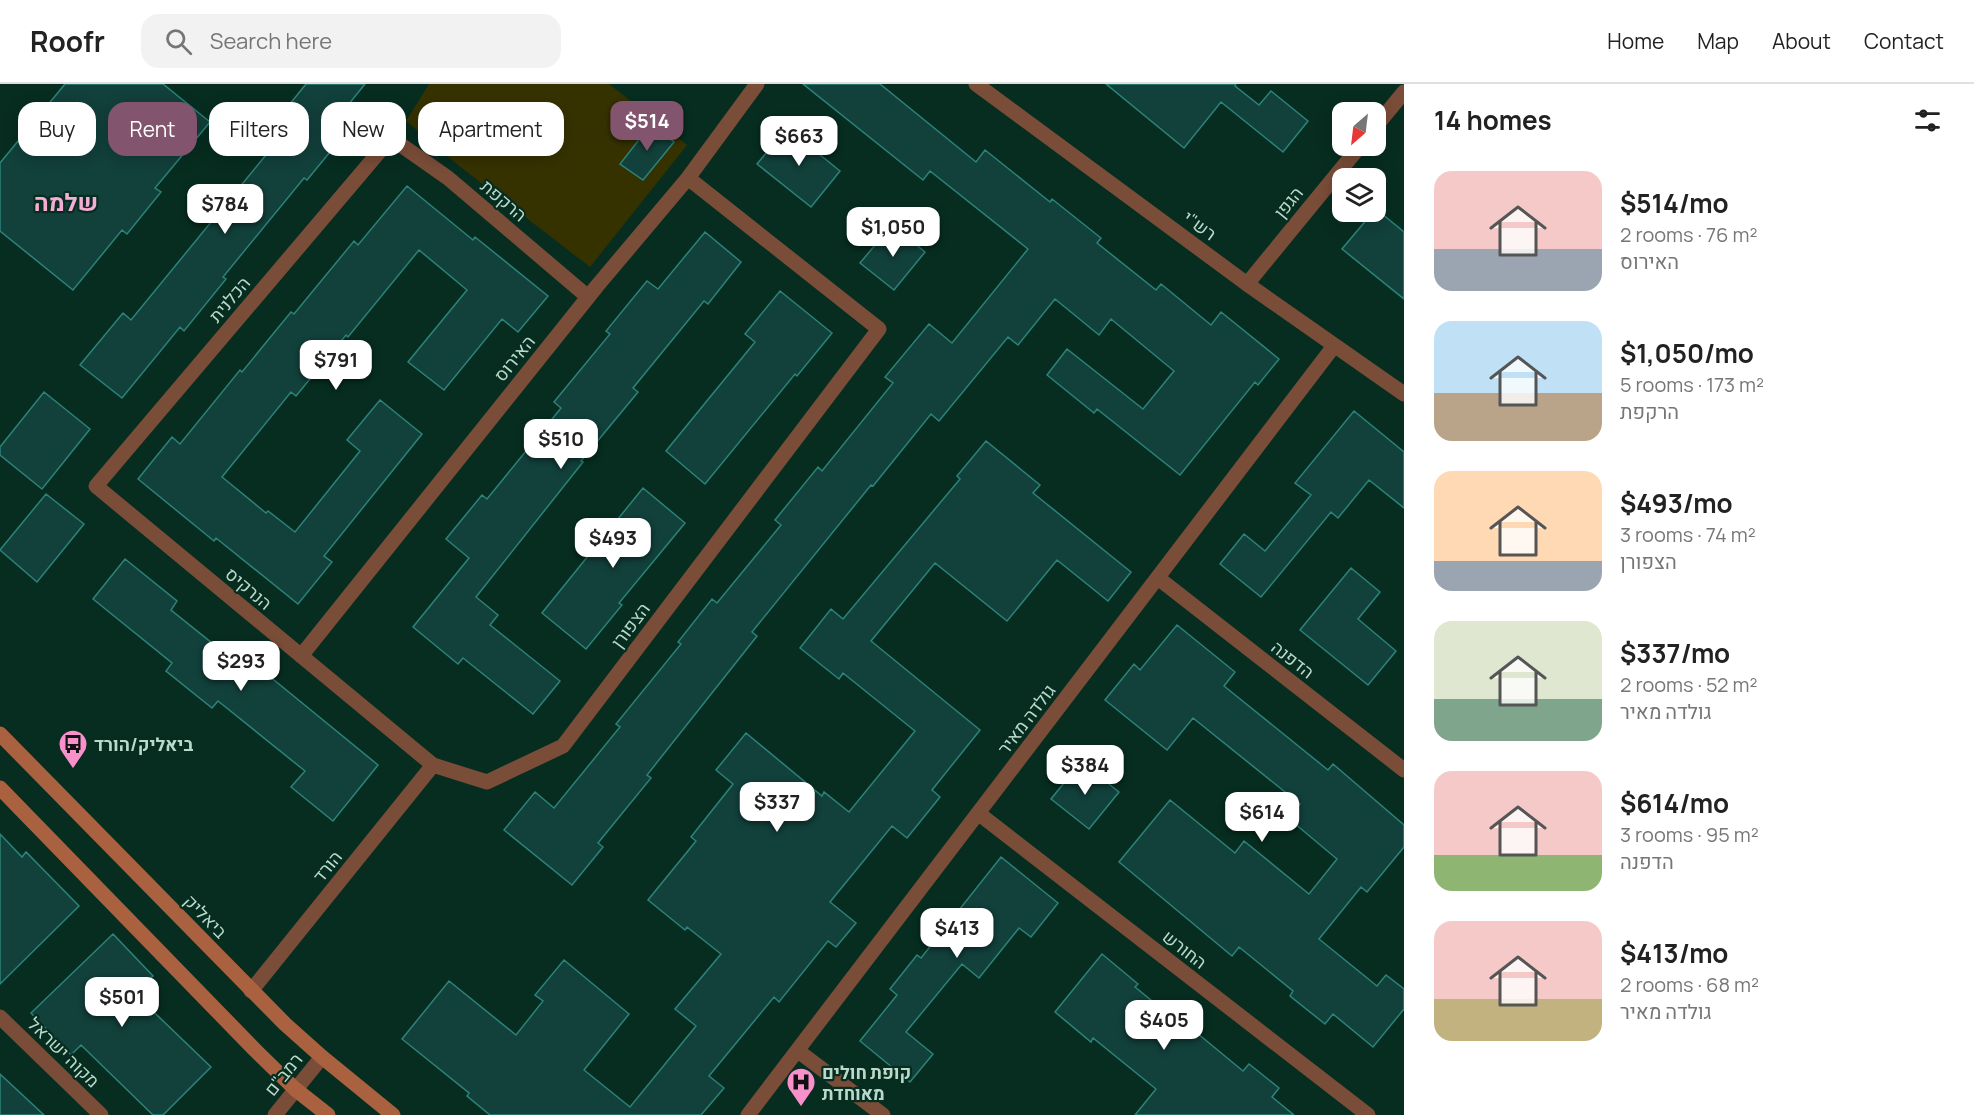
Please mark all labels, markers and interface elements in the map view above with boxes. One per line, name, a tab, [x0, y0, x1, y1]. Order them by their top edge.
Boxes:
search box	[141, 14, 561, 68]
text: Roofr	[30, 22, 105, 60]
icon: search	[162, 25, 195, 58]
text: Search here	[210, 26, 332, 56]
text: Home	[1607, 27, 1664, 55]
text: Map	[1697, 27, 1739, 55]
text: About	[1772, 27, 1831, 55]
text: Contact	[1864, 27, 1944, 55]
pin: $514	[611, 101, 683, 152]
chip: Buy	[18, 102, 96, 156]
chip: Rent	[108, 102, 197, 156]
chip: Filters	[209, 102, 309, 156]
chip: New	[321, 102, 406, 156]
chip: Apartment	[418, 102, 564, 156]
north arrow	[1332, 102, 1386, 156]
map controls	[1332, 102, 1386, 222]
text: 14 homes	[1434, 102, 1552, 138]
icon: filters	[1911, 104, 1944, 137]
text: $514	[624, 107, 670, 134]
pin: $663	[763, 116, 835, 167]
text: $663	[774, 122, 824, 149]
button: layers	[1332, 168, 1386, 222]
street label: הרקפת	[476, 174, 532, 226]
street label: הגפן	[1268, 181, 1308, 223]
pin: $784	[189, 184, 261, 235]
district label: שלמה	[34, 185, 98, 218]
text: $514/mo	[1620, 185, 1728, 221]
text: $784	[201, 190, 249, 217]
icon: home	[1482, 195, 1554, 267]
street label: רש"י	[1179, 205, 1221, 245]
pin: $1,050	[844, 207, 942, 258]
text: $1,050	[861, 213, 925, 240]
text: 2 rooms · 76 m²	[1620, 221, 1757, 248]
text: האירוס	[1620, 248, 1679, 275]
street label: הכלנית	[203, 271, 255, 327]
street label: האירוס	[488, 330, 540, 386]
text: $1,050/mo	[1620, 335, 1754, 371]
pin: $791	[300, 340, 372, 391]
icon: home	[1482, 345, 1554, 417]
text: $791	[314, 346, 358, 373]
text: 5 rooms · 173 m²	[1620, 371, 1764, 398]
text: הרקפת	[1620, 398, 1679, 425]
pin: $510	[525, 419, 597, 470]
text: $510	[538, 425, 584, 452]
text: $493/mo	[1620, 485, 1732, 521]
icon: home	[1482, 495, 1554, 567]
pin: $493	[577, 518, 649, 569]
text: 3 rooms · 74 m²	[1620, 521, 1756, 548]
text: $493	[589, 524, 637, 551]
text: הצפורן	[1620, 548, 1677, 575]
street label: הנרקיס	[221, 561, 277, 615]
street label: הצפורן	[605, 597, 655, 653]
street label: הדפנה	[1267, 635, 1319, 683]
text: $337/mo	[1620, 635, 1730, 671]
pin: $293	[205, 641, 277, 692]
icon: home	[1482, 645, 1554, 717]
text: $293	[217, 647, 265, 674]
text: 2 rooms · 52 m²	[1620, 671, 1757, 698]
street label: גולדה מאיר	[992, 679, 1060, 759]
text: גולדה מאיר	[1620, 698, 1711, 725]
bus stop icon: ביאליק/הורד	[57, 728, 89, 770]
place label: ביאליק/הורד	[94, 732, 193, 756]
pin: $384	[1049, 745, 1121, 796]
text: $384	[1061, 751, 1109, 778]
pin: $337	[741, 782, 813, 833]
text: $614/mo	[1620, 785, 1729, 821]
text: $337	[754, 788, 800, 815]
pin: $614	[1226, 792, 1298, 843]
icon: home	[1482, 795, 1554, 867]
text: $614	[1239, 798, 1285, 825]
text: 3 rooms · 95 m²	[1620, 821, 1759, 848]
street label: הורד	[307, 845, 347, 887]
text: הדפנה	[1620, 848, 1674, 875]
street label: ביאליק	[179, 889, 233, 944]
pin: $413	[921, 908, 993, 959]
text: $413	[934, 914, 980, 941]
street label: החורש	[1158, 924, 1212, 974]
text: $413/mo	[1620, 935, 1728, 971]
icon: home	[1482, 945, 1554, 1017]
text: 2 rooms · 68 m²	[1620, 971, 1759, 998]
pin: $501	[86, 977, 158, 1028]
text: $501	[99, 983, 145, 1010]
text: גולדה מאיר	[1620, 998, 1711, 1025]
pin: $405	[1128, 1000, 1200, 1051]
text: $405	[1139, 1006, 1189, 1033]
street label: מקוה ישראל	[23, 1012, 105, 1092]
street label: רמב"ם	[258, 1048, 308, 1100]
place label: קופת חולים מאוחדת	[822, 1060, 911, 1105]
hospital icon: קופת חולים מאוחדת	[785, 1066, 817, 1108]

